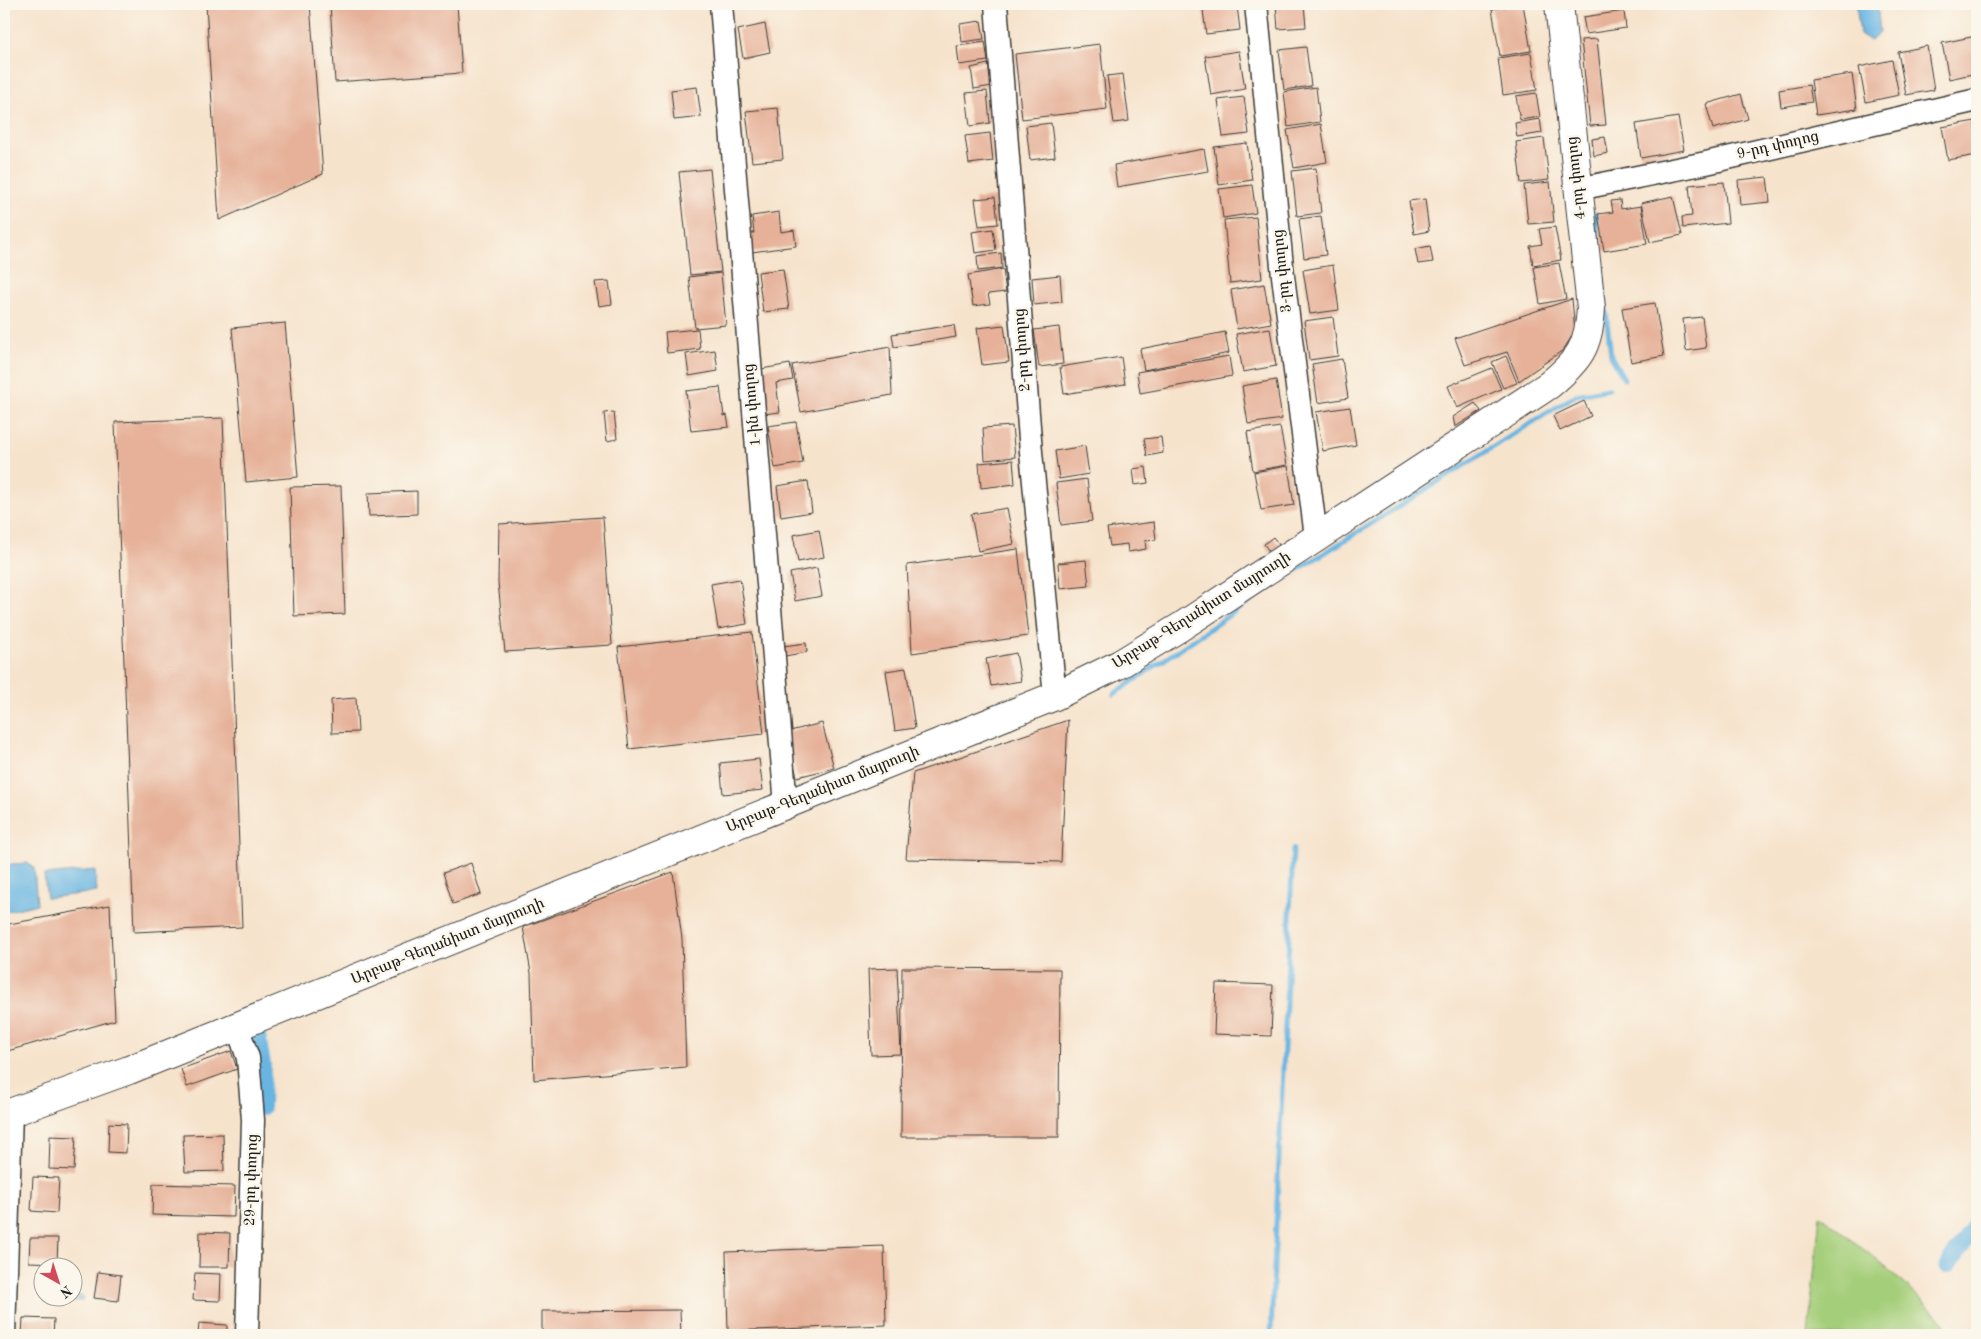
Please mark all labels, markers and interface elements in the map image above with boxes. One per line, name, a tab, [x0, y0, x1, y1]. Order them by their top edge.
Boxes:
street label: 9-րդ փողոց	[1735, 128, 1820, 163]
street label: 4-րդ փողոց	[1564, 136, 1589, 220]
street label: 3-րդ փողոց	[1270, 229, 1295, 313]
street label: 2-րդ փողոց	[1012, 308, 1033, 392]
street label: 1-ին փողոց	[741, 363, 764, 447]
street label: Արբաթ-Գեղանիստ մայրուղի	[1110, 549, 1294, 672]
street label: Արբաթ-Գեղանիստ մայրուղի	[724, 743, 922, 836]
street label: Արբաթ-Գեղանիստ մայրուղի	[349, 895, 547, 988]
street label: 29-րդ փողոց	[242, 1134, 261, 1226]
north arrow	[32, 1256, 82, 1306]
text: N	[57, 1283, 74, 1300]

